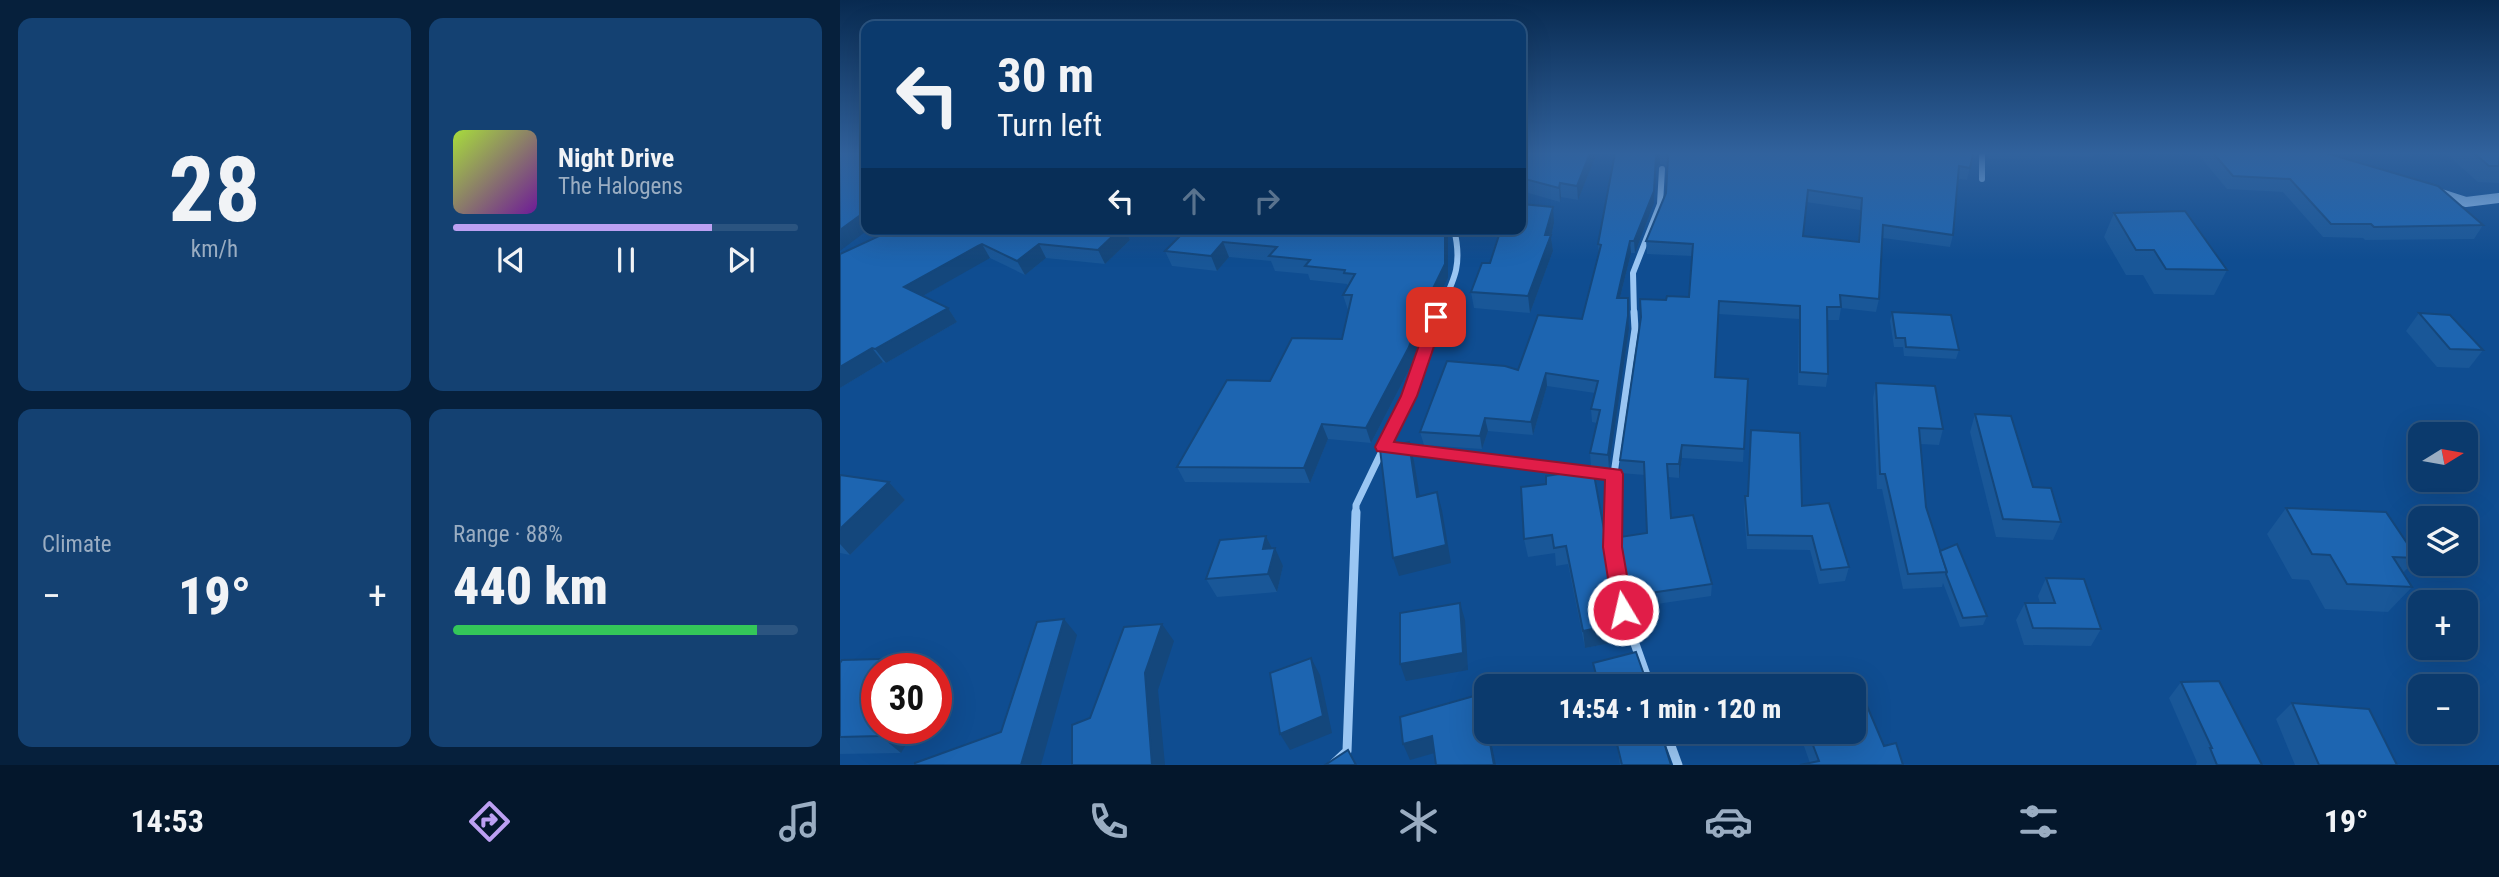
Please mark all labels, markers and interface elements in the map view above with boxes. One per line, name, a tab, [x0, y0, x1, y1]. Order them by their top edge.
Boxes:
text: 30 m	[997, 47, 1094, 104]
icon: left	[882, 49, 973, 140]
text: Turn left	[997, 106, 1102, 144]
text: 28	[169, 137, 260, 243]
text: Night Drive	[558, 143, 674, 173]
text: The Halogens	[558, 173, 683, 200]
icon: left	[1102, 182, 1140, 220]
icon: ahead	[1175, 182, 1213, 220]
icon: right	[1248, 182, 1286, 220]
text: km/h	[191, 236, 238, 263]
icon: previous	[492, 241, 530, 279]
icon: pause	[607, 241, 645, 279]
icon: next	[722, 241, 760, 279]
pin	[1406, 287, 1466, 347]
icon: arrive	[1417, 298, 1455, 336]
north arrow	[2408, 422, 2478, 492]
map controls	[2408, 422, 2478, 744]
button: layers	[2408, 506, 2478, 576]
text: Range · 88%	[453, 521, 563, 548]
text: Climate	[42, 531, 112, 558]
text: 440 km	[453, 556, 608, 617]
text: 19°	[178, 566, 251, 627]
position arrow	[1586, 573, 1660, 647]
text: −	[42, 574, 61, 618]
text: +	[368, 574, 387, 618]
button: +	[2408, 590, 2478, 660]
speed limit sign: 30	[861, 653, 952, 744]
button: −	[2408, 674, 2478, 744]
text: 14:54 · 1 min · 120 m	[1559, 694, 1781, 724]
icon: directions	[465, 797, 514, 846]
icon: music	[775, 797, 824, 846]
icon: phone	[1084, 797, 1133, 846]
icon: climate	[1394, 797, 1443, 846]
icon: car	[1704, 797, 1753, 846]
icon: filters	[2014, 797, 2063, 846]
text: 14:53	[130, 802, 204, 840]
text: 19°	[2324, 802, 2369, 840]

